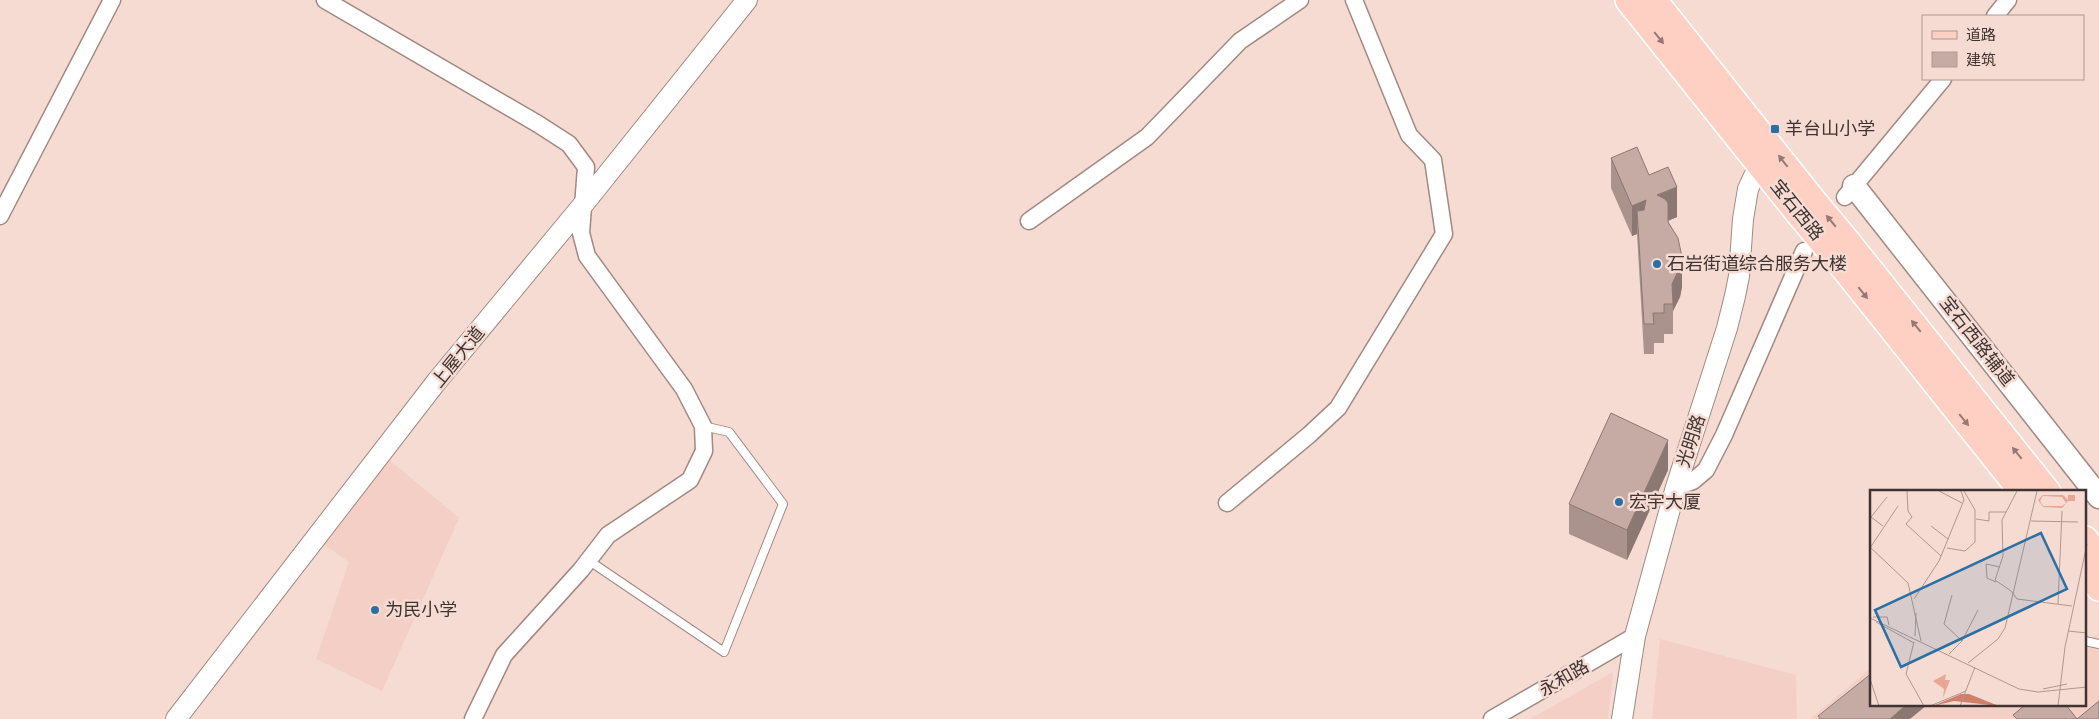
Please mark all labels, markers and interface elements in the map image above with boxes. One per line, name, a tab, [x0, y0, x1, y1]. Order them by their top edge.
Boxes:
legend	[1922, 15, 2084, 80]
text: 道路	[1966, 27, 1996, 43]
one-way arrow	[1653, 31, 1664, 44]
text: 建筑	[1966, 52, 1996, 68]
place label: 羊台山小学	[1785, 119, 1875, 139]
marker: 羊台山小学	[1769, 123, 1781, 135]
one-way arrow	[1777, 155, 1788, 168]
street label: 宝石西路	[1767, 176, 1827, 244]
one-way arrow	[1825, 215, 1836, 228]
place label: 石岩街道综合服务大楼	[1667, 254, 1847, 274]
marker: 石岩街道综合服务大楼	[1651, 258, 1663, 270]
one-way arrow	[1858, 286, 1868, 300]
street label: 宝石西路辅道	[1936, 292, 2018, 390]
one-way arrow	[1910, 320, 1921, 333]
street label: 上屋大道	[428, 323, 488, 391]
street label: 光明路	[1673, 412, 1709, 470]
one-way arrow	[1959, 413, 1970, 426]
one-way arrow	[2012, 447, 2023, 460]
inset map	[1870, 490, 2086, 706]
place label: 宏宇大厦	[1629, 492, 1701, 512]
marker: 宏宇大厦	[1613, 496, 1625, 508]
place label: 为民小学	[385, 600, 457, 620]
marker: 为民小学	[369, 604, 381, 616]
street label: 永和路	[1536, 656, 1592, 700]

